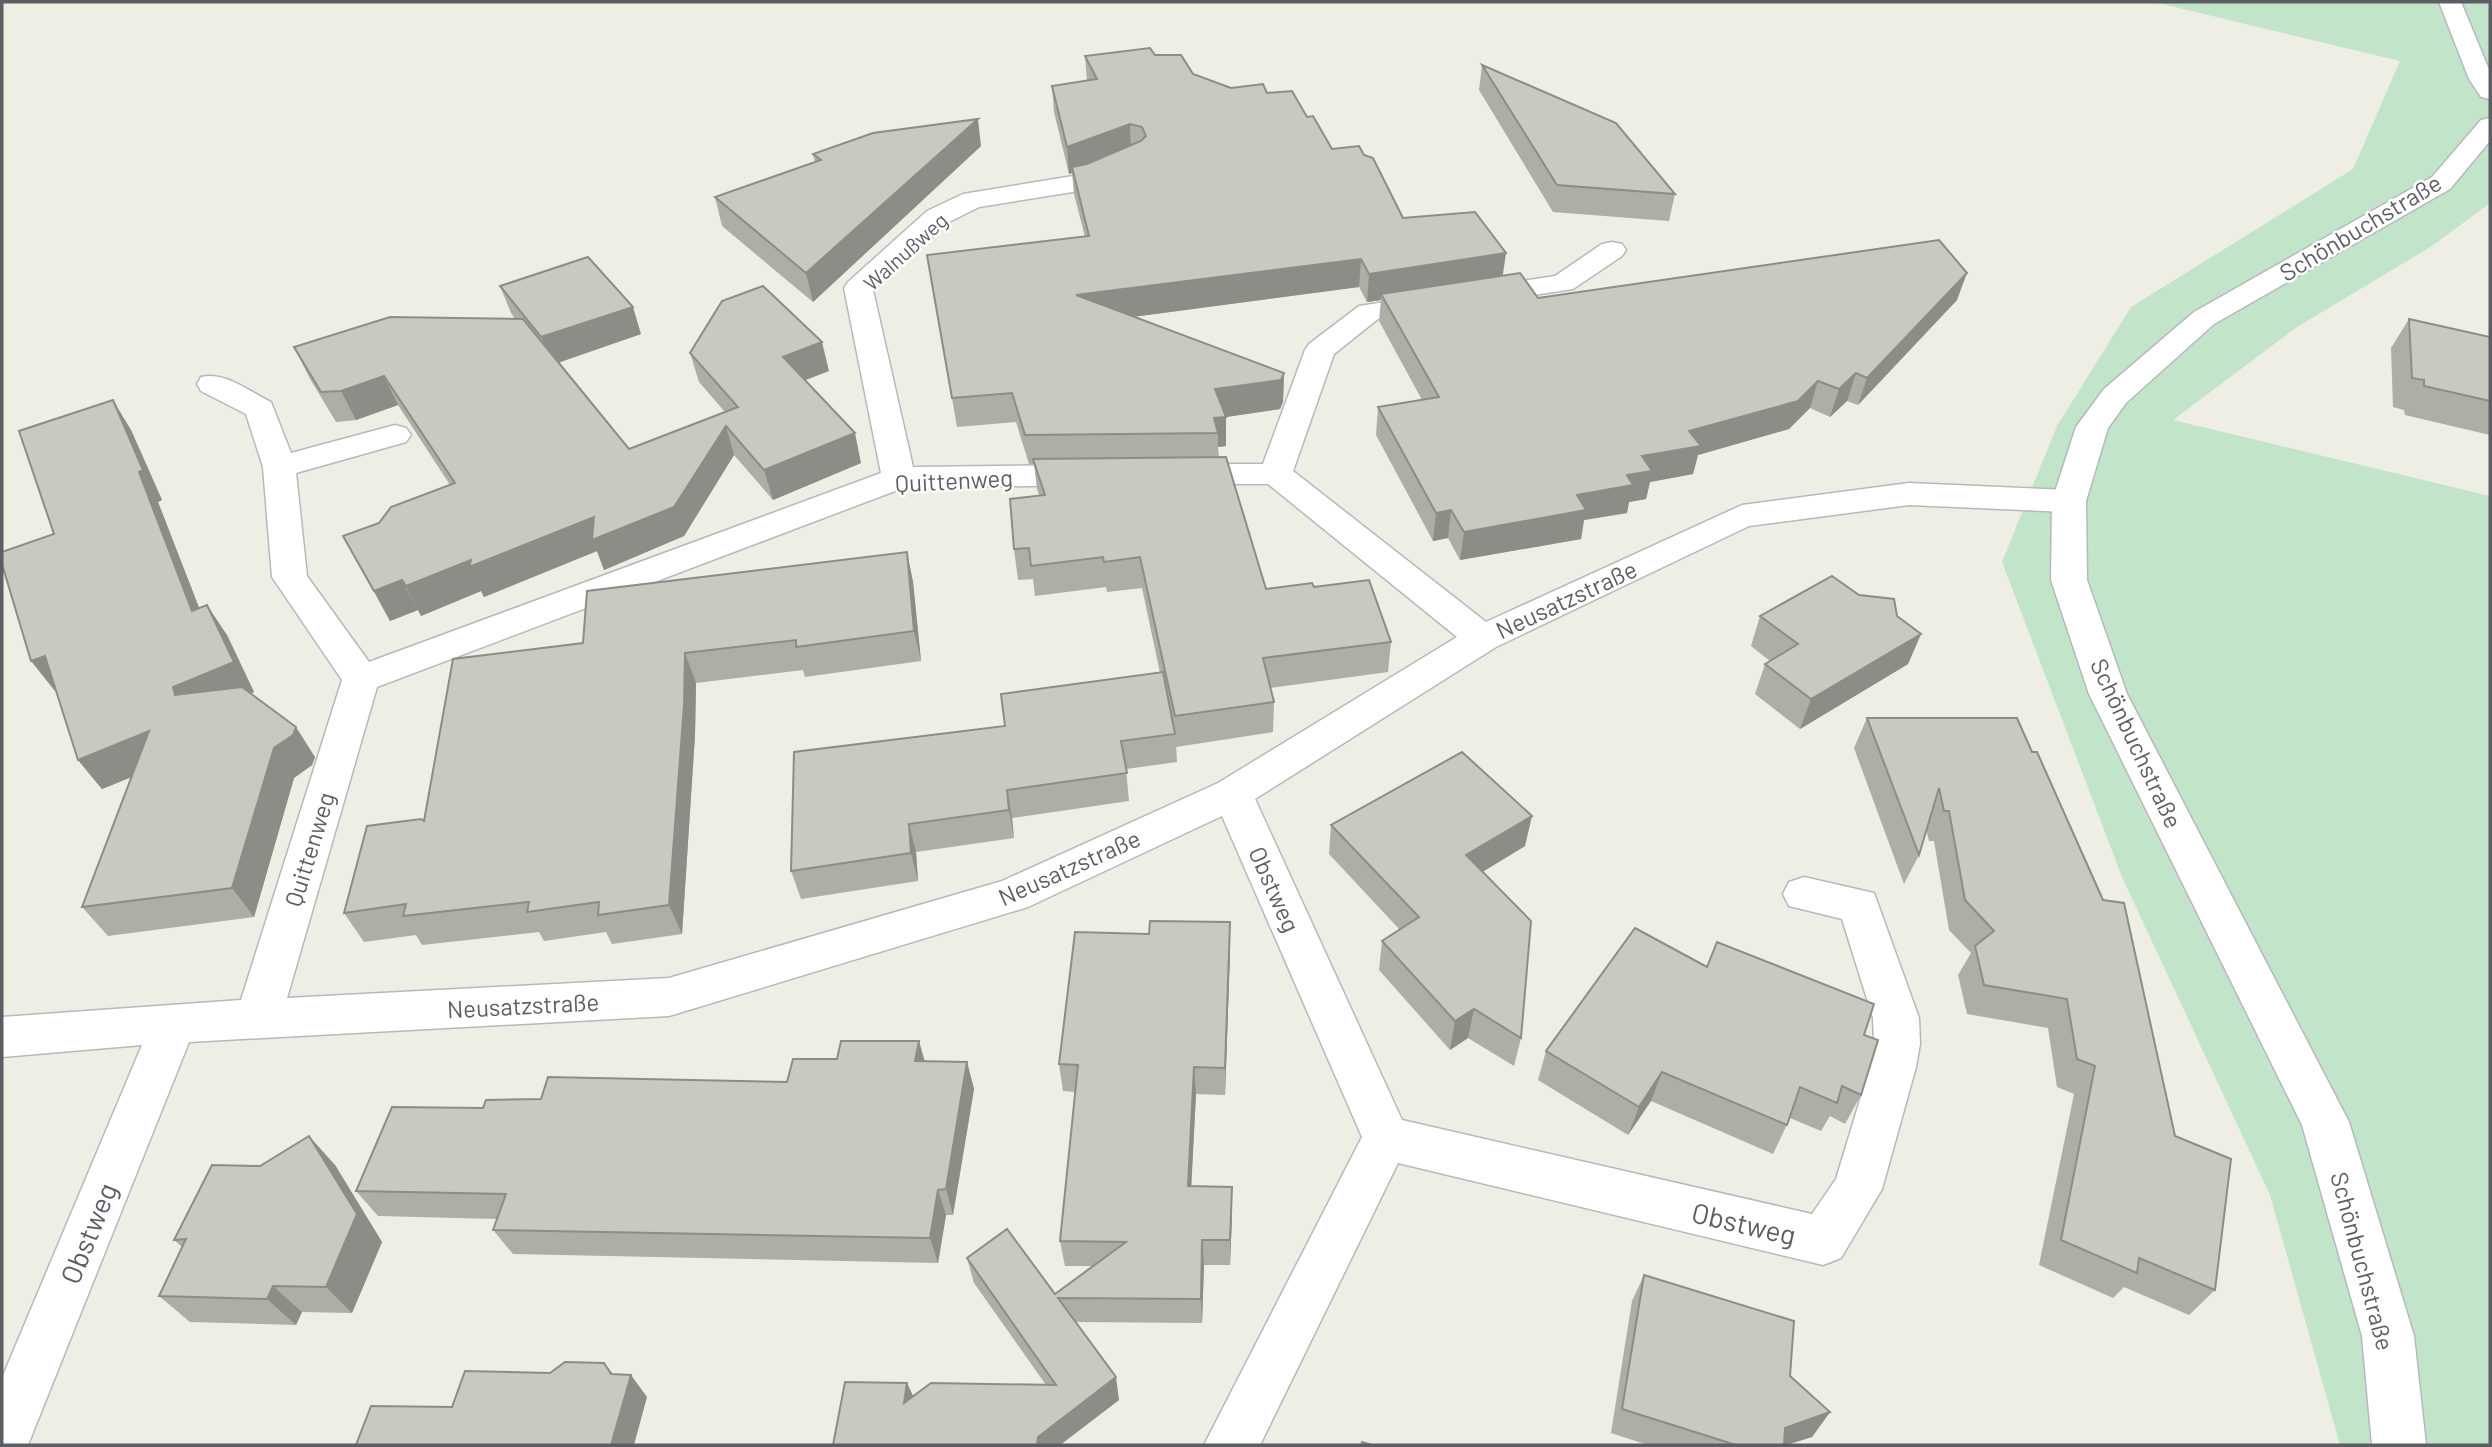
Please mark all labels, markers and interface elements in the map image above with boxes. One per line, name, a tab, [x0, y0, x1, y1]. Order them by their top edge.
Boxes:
street label: Schönbuchstraße	[2274, 167, 2446, 287]
street label: Walnußweg	[858, 207, 952, 295]
street label: Quittenweg	[894, 462, 1014, 498]
street label: Neusatzstraße	[1491, 554, 1641, 644]
street label: Schönbuchstraße	[2085, 654, 2189, 832]
street label: Quittenweg	[278, 788, 340, 910]
street label: Neusatzstraße	[993, 823, 1145, 911]
street label: Obstweg	[1243, 842, 1307, 936]
street label: Neusatzstraße	[446, 987, 600, 1023]
street label: Schönbuchstraße	[2325, 1168, 2401, 1354]
street label: Obstweg	[52, 1178, 124, 1288]
street label: Obstweg	[1689, 1195, 1799, 1251]

